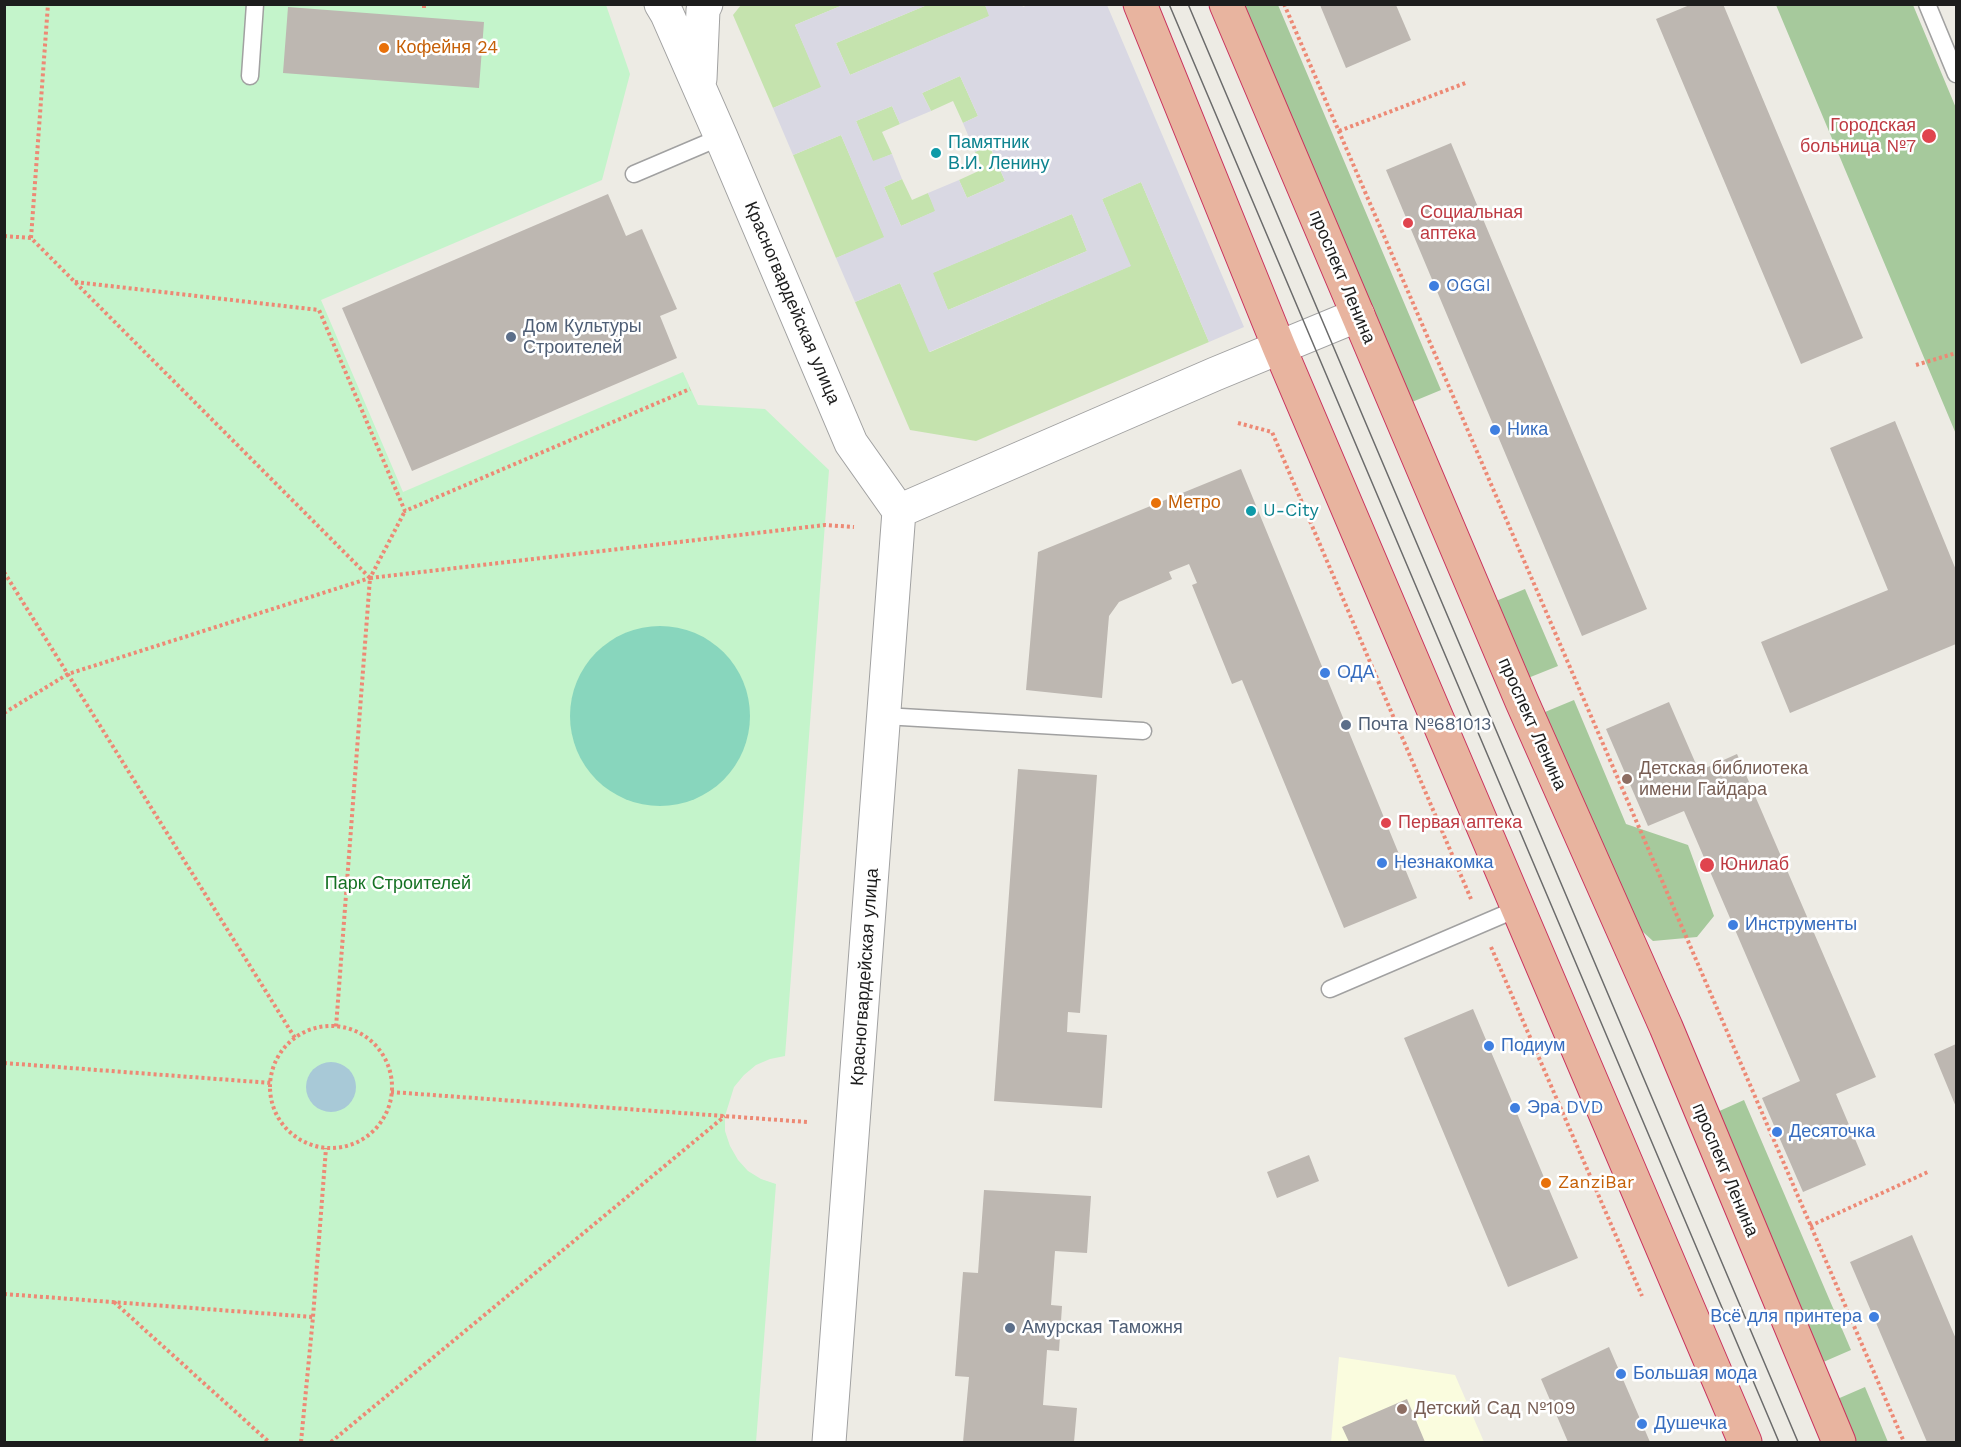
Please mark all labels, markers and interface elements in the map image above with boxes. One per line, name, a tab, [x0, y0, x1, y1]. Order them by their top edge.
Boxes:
place label: Кофейня 24	[396, 37, 498, 59]
marker: Кофейня 24	[377, 41, 391, 55]
place label: Городская больница №7	[1800, 115, 1916, 158]
marker: Городская больница №7	[1920, 127, 1938, 145]
place label: Памятник В.И. Ленину	[948, 132, 1049, 174]
marker: Памятник В.И. Ленину	[929, 146, 943, 160]
street label: Красногвардейская улица	[739, 198, 845, 408]
place label: Социальная аптека	[1420, 202, 1523, 244]
street label: проспект Ленина	[1304, 207, 1380, 347]
marker: Социальная аптека	[1401, 216, 1415, 230]
place label: OGGI	[1446, 275, 1491, 297]
marker: OGGI	[1427, 279, 1441, 293]
place label: Дом Культуры Строителей	[523, 316, 642, 358]
marker: Дом Культуры Строителей	[504, 330, 518, 344]
place label: Ника	[1507, 419, 1548, 441]
marker: Ника	[1488, 423, 1502, 437]
place label: Метро	[1168, 492, 1221, 514]
marker: Метро	[1149, 496, 1163, 510]
place label: U-City	[1263, 500, 1319, 522]
marker: U-City	[1244, 504, 1258, 518]
street label: проспект Ленина	[1493, 654, 1571, 794]
place label: ОДА	[1337, 662, 1375, 684]
marker: ОДА	[1318, 666, 1332, 680]
place label: Почта №681013	[1358, 714, 1492, 736]
marker: Почта №681013	[1339, 718, 1353, 732]
place label: Детская библиотека имени Гайдара	[1639, 758, 1808, 800]
marker: Детская библиотека имени Гайдара	[1620, 772, 1634, 786]
place label: Первая аптека	[1398, 812, 1522, 834]
marker: Первая аптека	[1379, 816, 1393, 830]
place label: Незнакомка	[1394, 852, 1494, 874]
place label: Юнилаб	[1720, 854, 1789, 876]
marker: Незнакомка	[1375, 856, 1389, 870]
marker: Юнилаб	[1698, 856, 1716, 874]
street label: Красногвардейская улица	[847, 867, 883, 1087]
park label: Парк Строителей	[325, 873, 471, 895]
place label: Инструменты	[1745, 914, 1857, 936]
marker: Инструменты	[1726, 918, 1740, 932]
place label: Подиум	[1501, 1035, 1565, 1057]
marker: Подиум	[1482, 1039, 1496, 1053]
place label: Эра DVD	[1527, 1097, 1603, 1119]
street label: проспект Ленина	[1687, 1100, 1763, 1240]
marker: Эра DVD	[1508, 1101, 1522, 1115]
place label: Десяточка	[1789, 1121, 1875, 1143]
marker: Десяточка	[1770, 1125, 1784, 1139]
place label: ZanziBar	[1558, 1172, 1634, 1194]
marker: ZanziBar	[1539, 1176, 1553, 1190]
place label: Всё для принтера	[1710, 1306, 1862, 1328]
marker: Всё для принтера	[1867, 1310, 1881, 1324]
place label: Амурская Таможня	[1022, 1317, 1183, 1339]
marker: Амурская Таможня	[1003, 1321, 1017, 1335]
place label: Большая мода	[1633, 1363, 1757, 1385]
marker: Большая мода	[1614, 1367, 1628, 1381]
place label: Детский Сад №109	[1414, 1398, 1576, 1420]
marker: Детский Сад №109	[1395, 1402, 1409, 1416]
place label: Душечка	[1654, 1413, 1727, 1435]
marker: Душечка	[1635, 1417, 1649, 1431]

